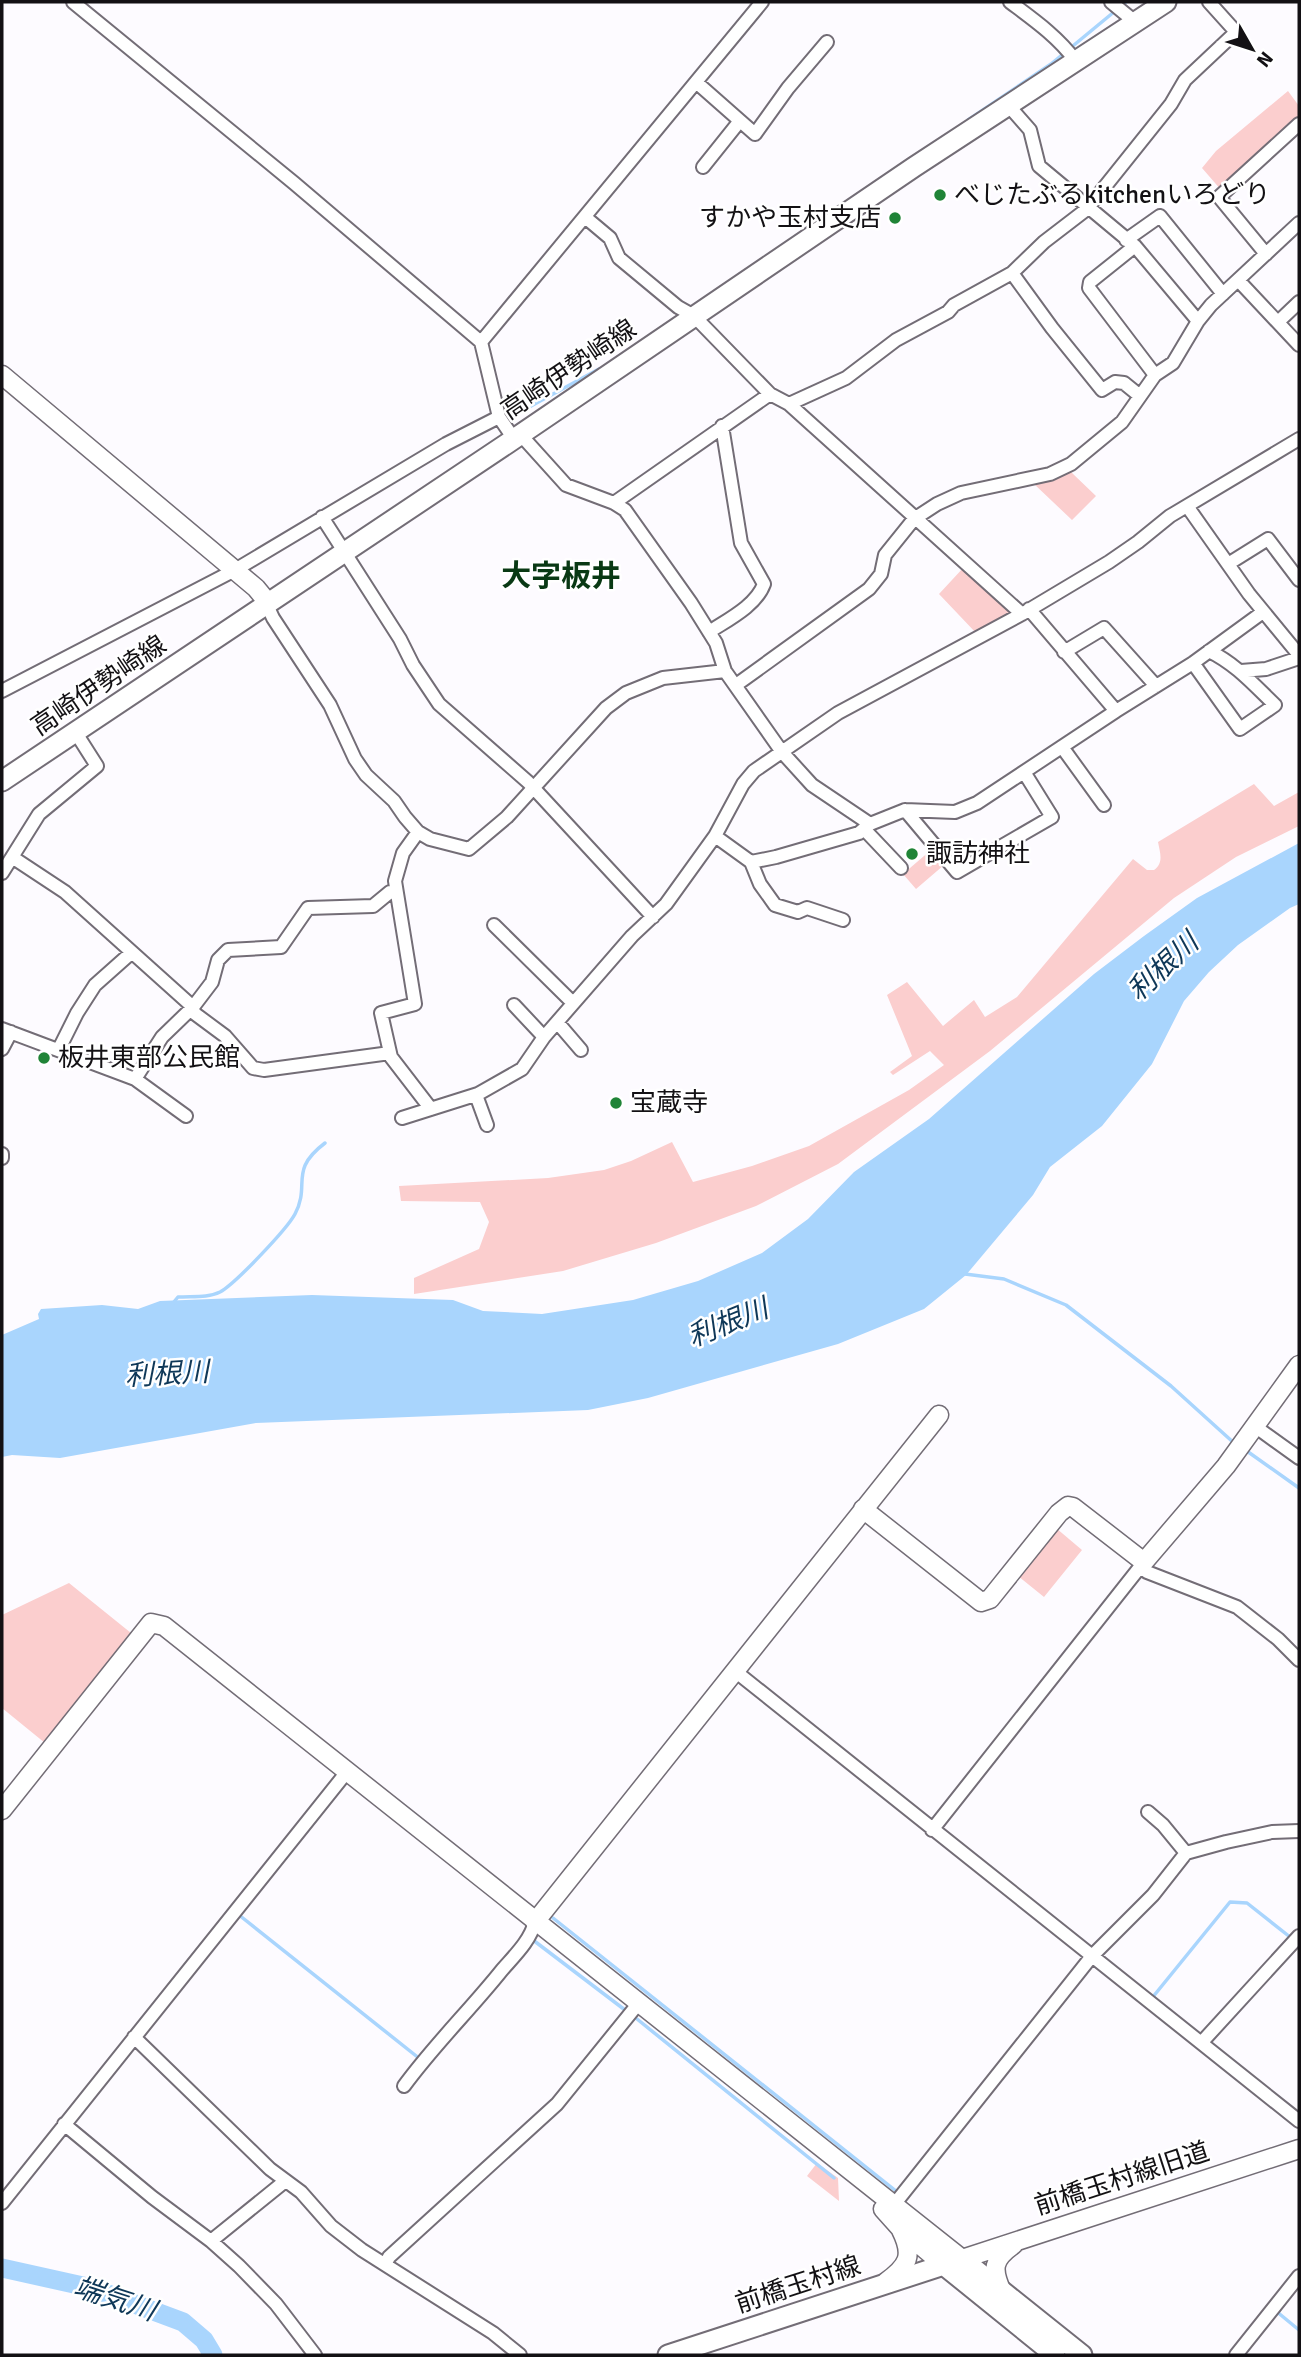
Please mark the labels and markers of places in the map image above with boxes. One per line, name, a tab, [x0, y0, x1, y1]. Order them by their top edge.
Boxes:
place label: べじたぶるkitchenいろどり	[954, 179, 1270, 211]
marker: べじたぶるkitchenいろどり	[932, 187, 948, 203]
place label: すかや玉村支店	[699, 202, 881, 234]
marker: すかや玉村支店	[887, 210, 903, 226]
place label: 諏訪神社	[926, 838, 1030, 870]
marker: 諏訪神社	[904, 846, 920, 862]
place label: 板井東部公民館	[58, 1042, 240, 1074]
marker: 板井東部公民館	[36, 1050, 52, 1066]
place label: 宝蔵寺	[630, 1087, 708, 1119]
marker: 宝蔵寺	[608, 1095, 624, 1111]

